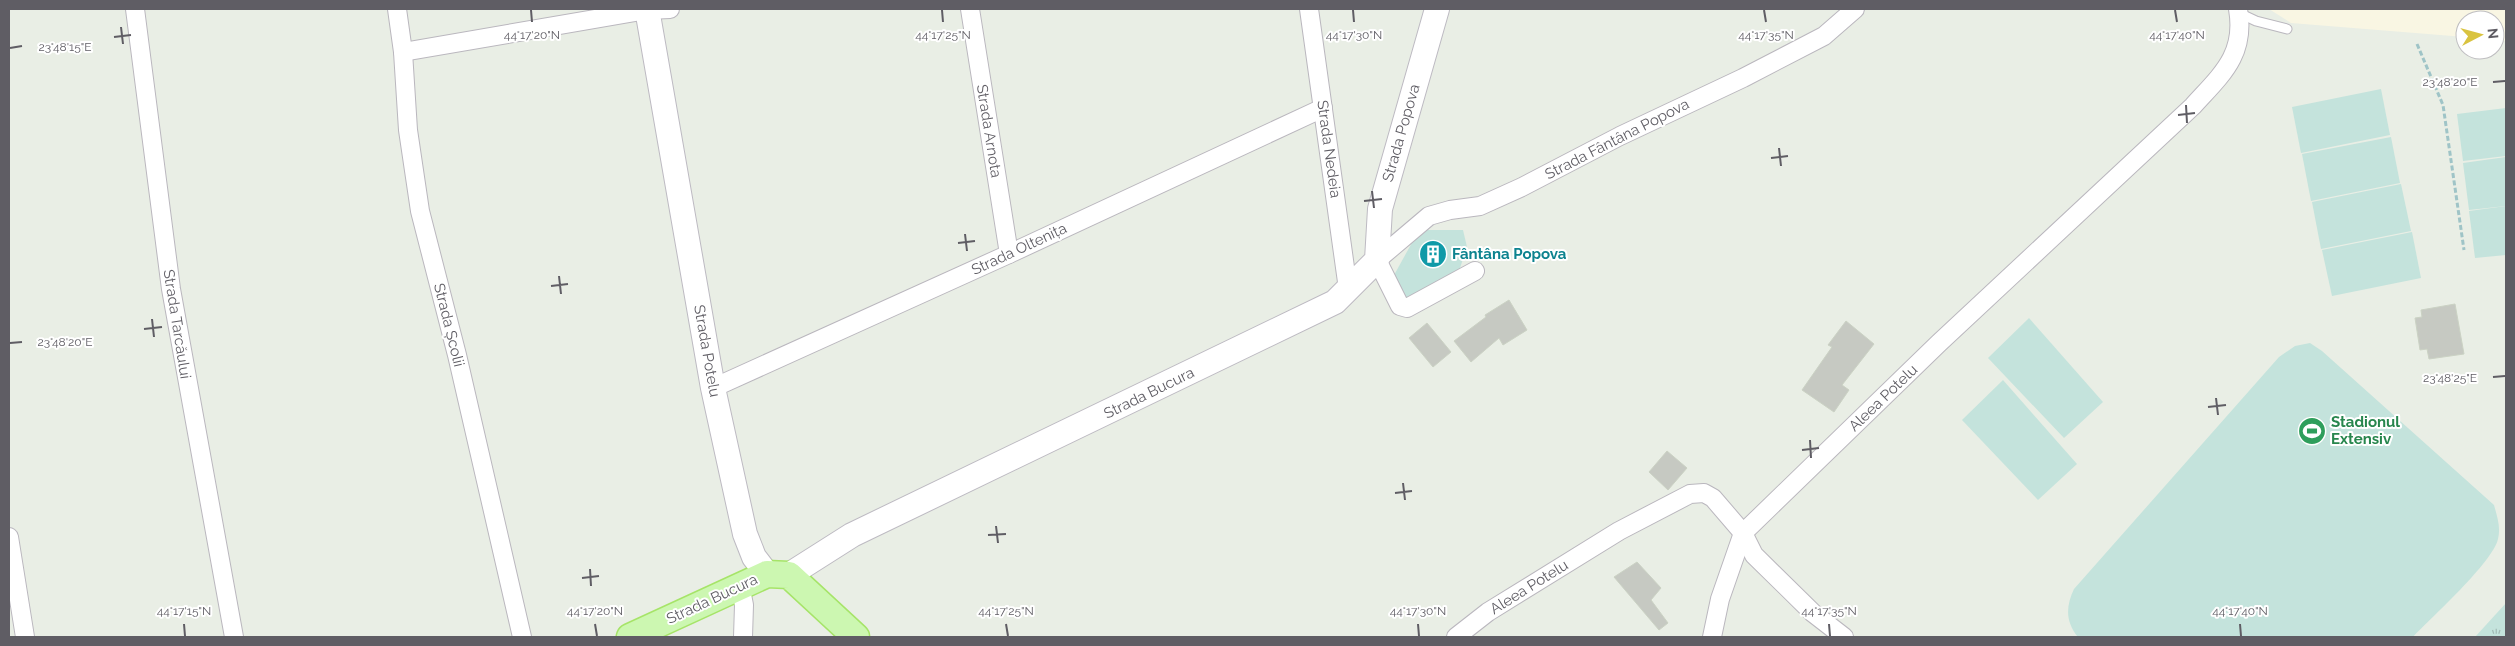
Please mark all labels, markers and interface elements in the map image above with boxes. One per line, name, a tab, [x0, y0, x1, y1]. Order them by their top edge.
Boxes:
north arrow	[2455, 10, 2505, 60]
text: N	[2484, 27, 2501, 40]
text: 44°17'20"N	[504, 28, 560, 42]
text: 44°17'25"N	[915, 28, 971, 42]
text: 44°17'30"N	[1326, 28, 1382, 42]
text: 44°17'35"N	[1738, 28, 1794, 42]
text: 44°17'40"N	[2149, 28, 2205, 42]
text: 23°48'15"E	[38, 40, 92, 54]
text: 23°48'20"E	[2423, 75, 2477, 89]
street label: Strada Popova	[1378, 82, 1424, 184]
street label: Strada Arnota	[973, 83, 1005, 179]
street label: Strada Fântâna Popova	[1542, 95, 1692, 183]
street label: Strada Nedeia	[1313, 99, 1345, 199]
street label: Strada Oltenița	[969, 219, 1069, 279]
building icon: Fântâna Popova	[1418, 239, 1448, 269]
place label: Fântâna Popova	[1452, 245, 1567, 263]
street label: Strada Tarcăului	[159, 268, 195, 380]
street label: Strada Școlii	[430, 281, 468, 369]
street label: Strada Potelu	[690, 303, 724, 399]
text: 23°48'20"E	[38, 335, 92, 349]
street label: Aleea Potelu	[1845, 361, 1921, 435]
street label: Strada Bucura	[1101, 363, 1197, 423]
text: 23°48'25"E	[2423, 371, 2477, 385]
place label: Stadionul Extensiv	[2331, 413, 2400, 448]
sports icon: Stadionul Extensiv	[2297, 416, 2327, 446]
street label: Aleea Potelu	[1487, 556, 1571, 618]
street label: Strada Bucura	[664, 570, 760, 628]
text: 44°17'15"N	[157, 604, 211, 618]
text: 44°17'20"N	[567, 604, 623, 618]
text: 44°17'25"N	[978, 604, 1034, 618]
text: 44°17'30"N	[1390, 604, 1446, 618]
text: 44°17'35"N	[1801, 604, 1857, 618]
text: 44°17'40"N	[2212, 604, 2268, 618]

